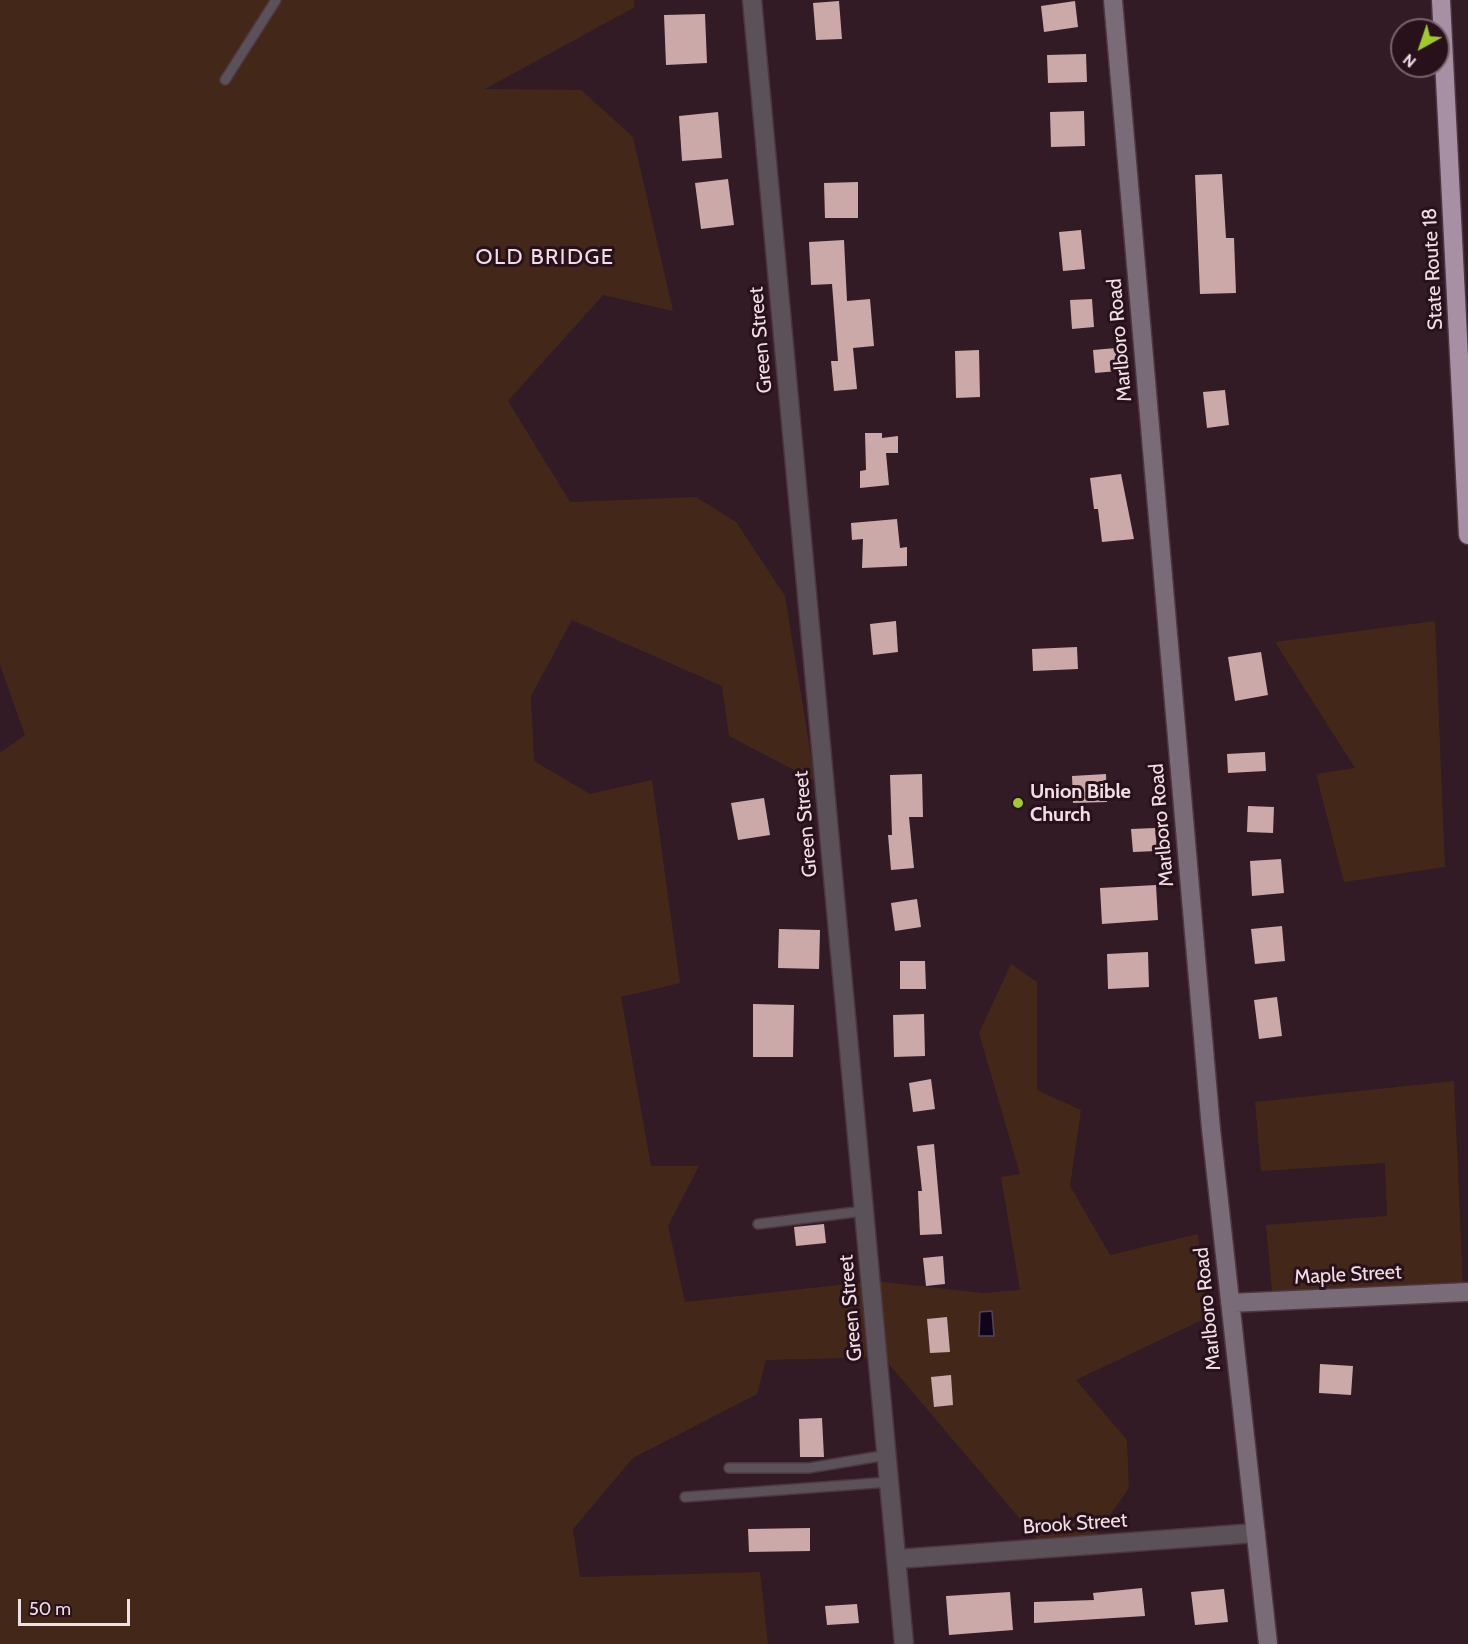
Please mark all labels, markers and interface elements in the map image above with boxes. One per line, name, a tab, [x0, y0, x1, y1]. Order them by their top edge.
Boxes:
north arrow	[1390, 18, 1450, 78]
text: N	[1399, 50, 1420, 72]
street label: State Route 18	[1418, 207, 1448, 331]
district label: OLD BRIDGE	[476, 245, 614, 271]
street label: Marlboro Road	[1103, 277, 1137, 403]
street label: Green Street	[744, 286, 778, 394]
street label: Marlboro Road	[1145, 762, 1179, 888]
street label: Green Street	[789, 770, 823, 878]
place label: Union Bible Church	[1030, 780, 1131, 827]
marker: Union Bible Church	[1011, 796, 1025, 810]
street label: Marlboro Road	[1190, 1246, 1226, 1372]
street label: Green Street	[834, 1254, 868, 1362]
street label: Maple Street	[1294, 1260, 1402, 1290]
street label: Brook Street	[1022, 1508, 1128, 1540]
scale bar	[21, 1587, 134, 1625]
text: 50 m	[29, 1598, 71, 1620]

